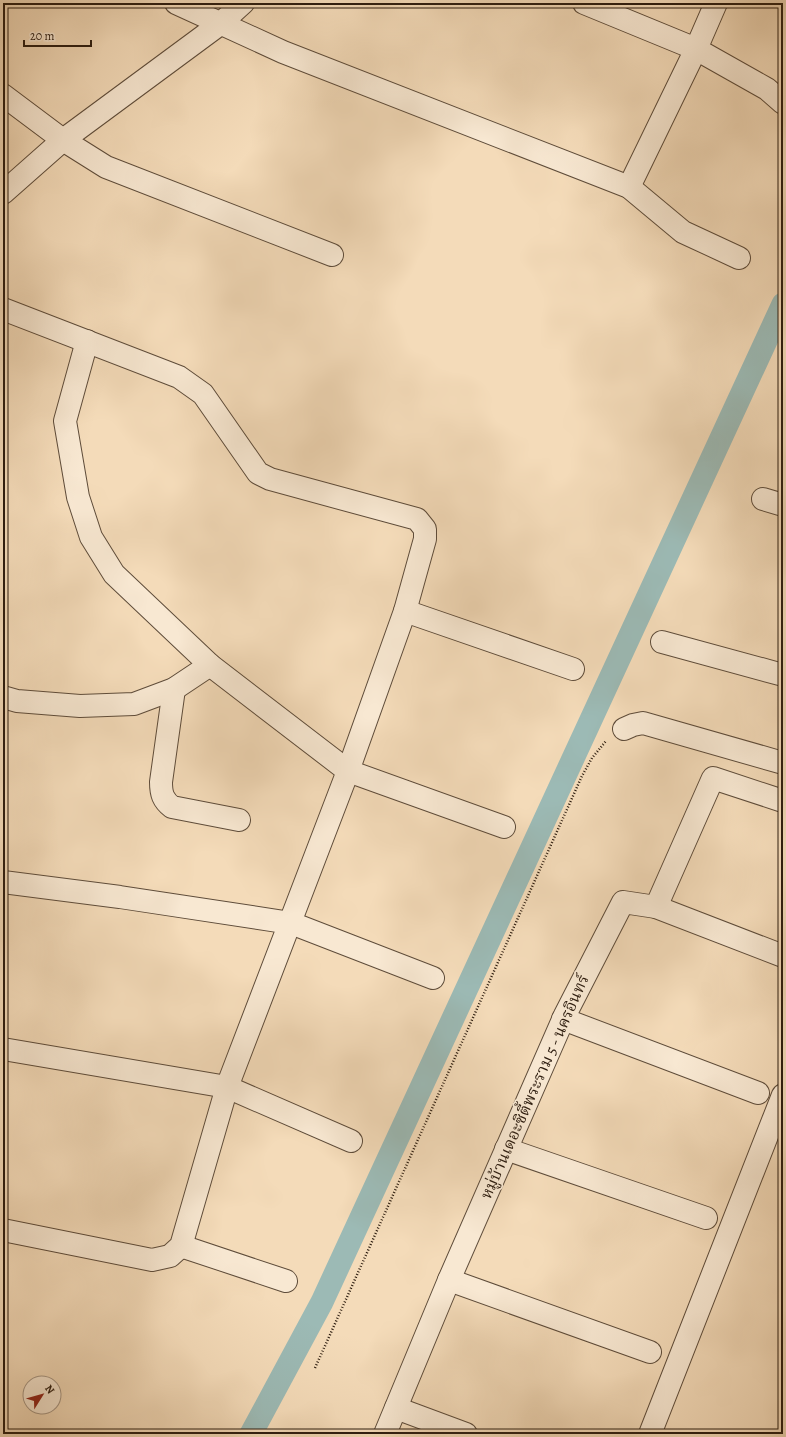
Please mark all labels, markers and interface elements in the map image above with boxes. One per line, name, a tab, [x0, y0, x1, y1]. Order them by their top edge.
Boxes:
scale bar	[24, 22, 91, 48]
text: 20 m	[30, 28, 54, 44]
street label: หมู่บ้านเดอะซิตี้พระราม 5 - นครอินทร์	[474, 970, 595, 1203]
north arrow	[22, 1375, 62, 1415]
text: N	[41, 1382, 58, 1397]

